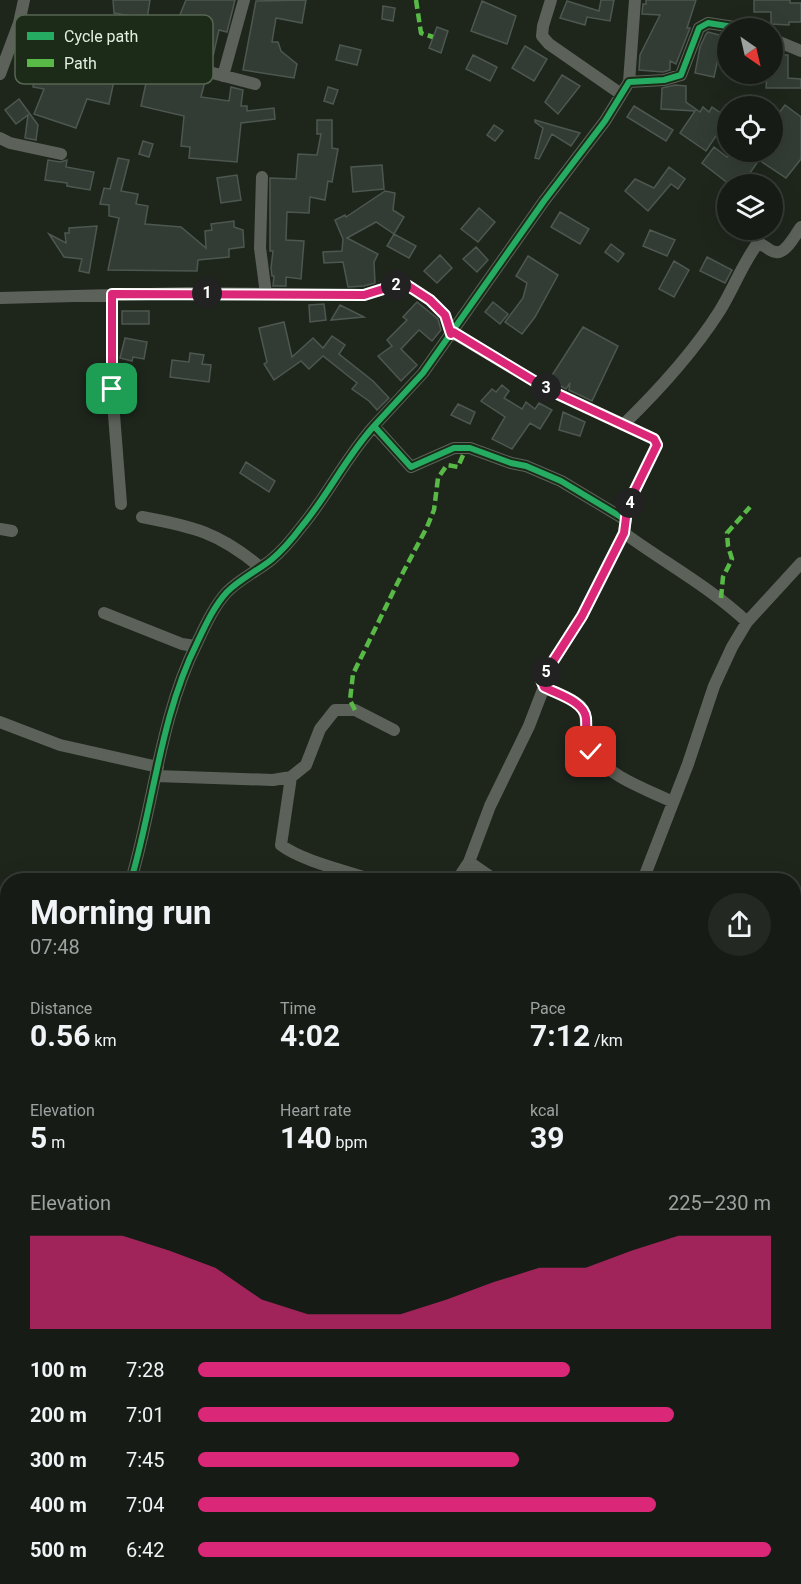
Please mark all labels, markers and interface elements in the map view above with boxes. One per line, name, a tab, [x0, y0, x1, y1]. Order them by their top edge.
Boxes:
legend	[15, 15, 213, 84]
north arrow	[717, 18, 783, 84]
map controls	[717, 18, 783, 240]
text: Cycle path	[64, 27, 138, 46]
text: Path	[64, 54, 97, 73]
button: locate	[717, 96, 783, 162]
button: layers	[717, 174, 783, 240]
pin: 2	[381, 270, 411, 300]
text: 2	[391, 275, 401, 294]
pin: 1	[192, 278, 222, 308]
text: 1	[202, 283, 212, 302]
pin	[86, 363, 137, 414]
icon: arrive	[95, 372, 128, 405]
pin: 3	[531, 373, 561, 403]
text: 3	[541, 378, 551, 397]
pin: 4	[615, 488, 645, 518]
text: 4	[625, 493, 635, 512]
pin: 5	[531, 657, 561, 687]
text: 5	[541, 662, 551, 681]
pin	[565, 726, 616, 777]
icon: check	[574, 735, 607, 768]
text: Morning run	[30, 893, 211, 932]
button: share	[708, 893, 771, 956]
text: 07:48	[30, 935, 80, 959]
text: Distance	[30, 999, 92, 1018]
text: Time	[280, 999, 316, 1018]
text: Pace	[530, 999, 566, 1018]
text: 0.56	[30, 1018, 90, 1053]
text: 4:02	[280, 1018, 340, 1053]
text: 7:12	[530, 1018, 590, 1053]
text: km	[90, 1031, 116, 1050]
text: /km	[590, 1031, 623, 1050]
text: Elevation	[30, 1101, 95, 1120]
text: Heart rate	[280, 1101, 351, 1120]
text: kcal	[530, 1101, 559, 1120]
text: 5	[30, 1120, 47, 1155]
text: 140	[280, 1120, 332, 1155]
text: 39	[530, 1120, 564, 1155]
text: m	[47, 1133, 65, 1152]
text: bpm	[332, 1133, 368, 1152]
text: Elevation	[30, 1191, 111, 1215]
text: 225–230 m	[668, 1191, 771, 1215]
text: 100 m	[30, 1358, 87, 1382]
text: 7:28	[126, 1358, 165, 1382]
text: 200 m	[30, 1403, 87, 1427]
text: 7:01	[126, 1403, 165, 1427]
text: 300 m	[30, 1448, 87, 1472]
text: 7:45	[126, 1448, 165, 1472]
text: 400 m	[30, 1493, 87, 1517]
text: 7:04	[126, 1493, 165, 1517]
text: 500 m	[30, 1538, 87, 1562]
text: 6:42	[126, 1538, 165, 1562]

